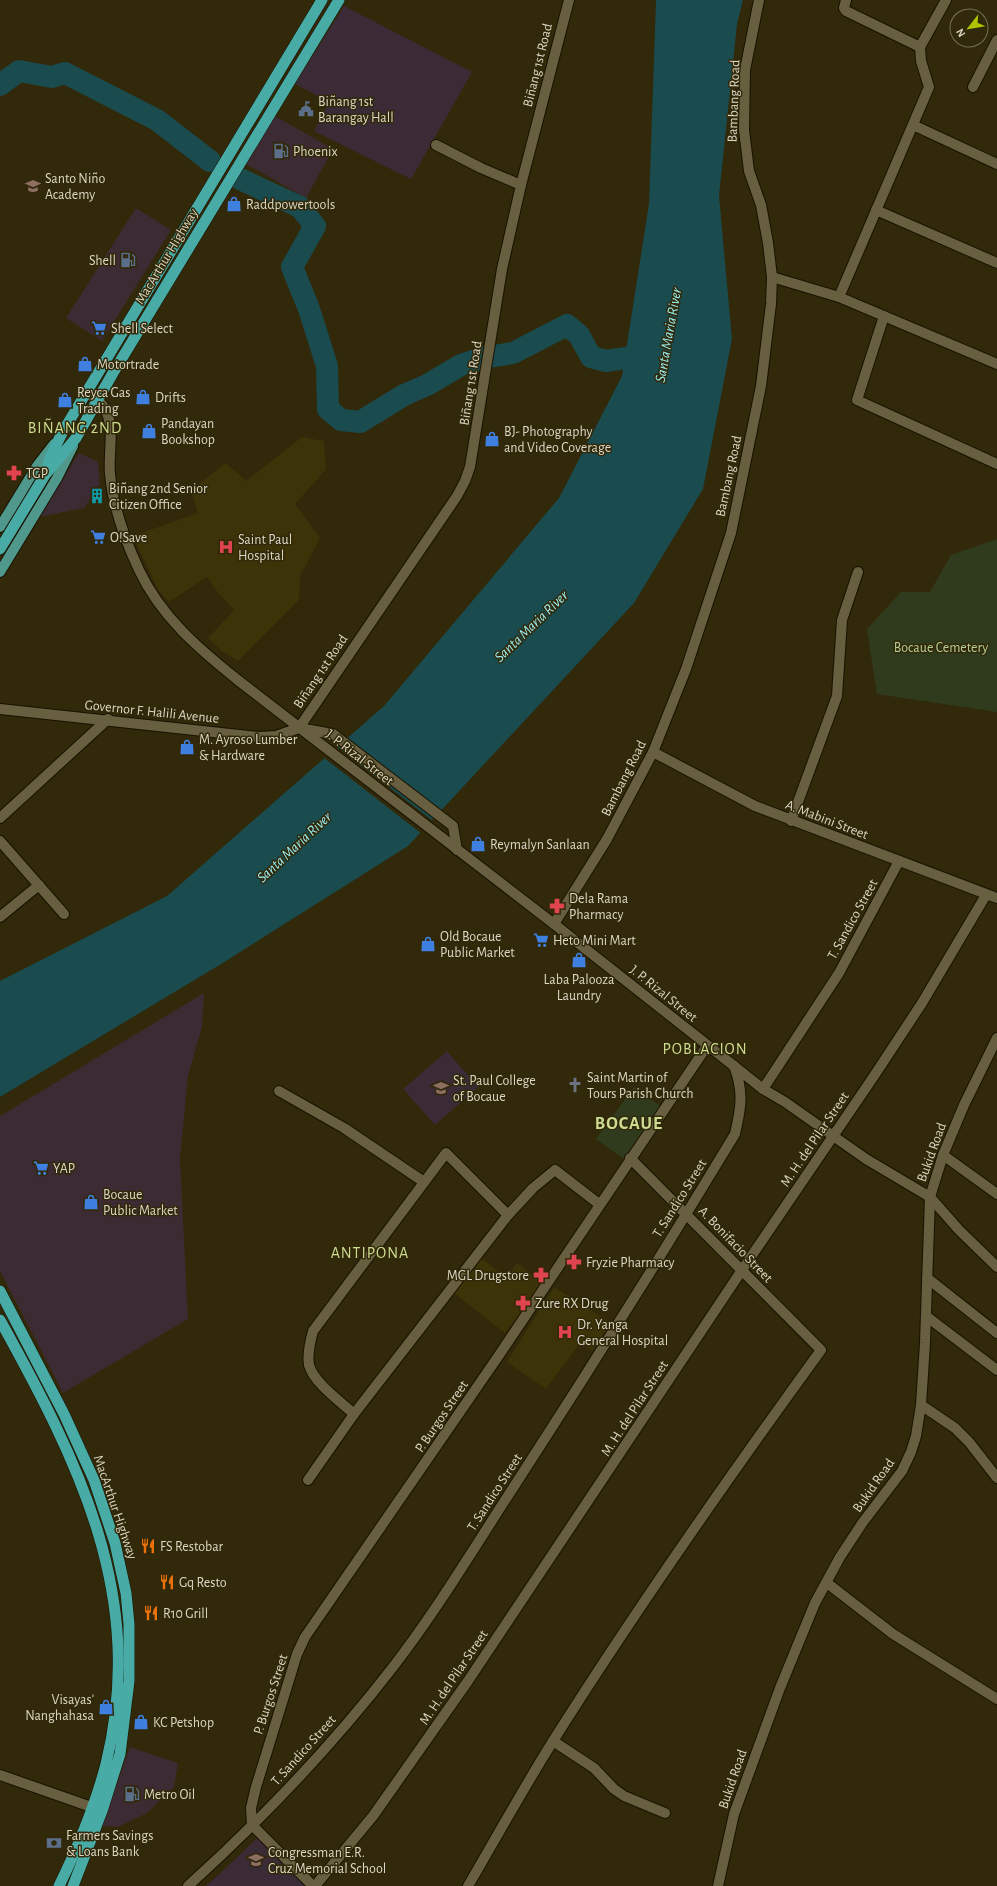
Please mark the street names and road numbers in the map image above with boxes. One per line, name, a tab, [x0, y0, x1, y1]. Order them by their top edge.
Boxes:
street label: Biñang 1st Road	[521, 22, 555, 108]
street label: Bambang Road	[726, 59, 742, 143]
street label: MacArthur Highway	[133, 206, 201, 307]
street label: Biñang 1st Road	[457, 340, 485, 426]
street label: Bambang Road	[714, 434, 744, 518]
street label: Biñang 1st Road	[291, 632, 351, 711]
street label: Governor F. Halili Avenue	[84, 698, 220, 726]
street label: J. P. Rizal Street	[323, 727, 396, 789]
street label: Bambang Road	[599, 738, 649, 819]
street label: A. Mabini Street	[783, 798, 870, 842]
street label: T. Sandico Street	[825, 877, 881, 962]
street label: J. P. Rizal Street	[627, 963, 700, 1025]
street label: M. H. del Pilar Street	[778, 1089, 852, 1189]
street label: Bukid Road	[915, 1121, 949, 1184]
street label: T. Sandico Street	[650, 1157, 710, 1240]
street label: A. Bonifacio Street	[696, 1204, 775, 1286]
street label: M. H. del Pilar Street	[599, 1358, 671, 1459]
street label: P. Burgos Street	[413, 1378, 471, 1455]
street label: T. Sandico Street	[465, 1451, 525, 1534]
street label: MacArthur Highway	[91, 1453, 139, 1561]
street label: Bukid Road	[850, 1456, 897, 1515]
street label: M. H. del Pilar Street	[417, 1627, 491, 1727]
street label: P. Burgos Street	[251, 1652, 291, 1736]
street label: T. Sandico Street	[269, 1712, 339, 1789]
street label: Bukid Road	[716, 1748, 750, 1811]

